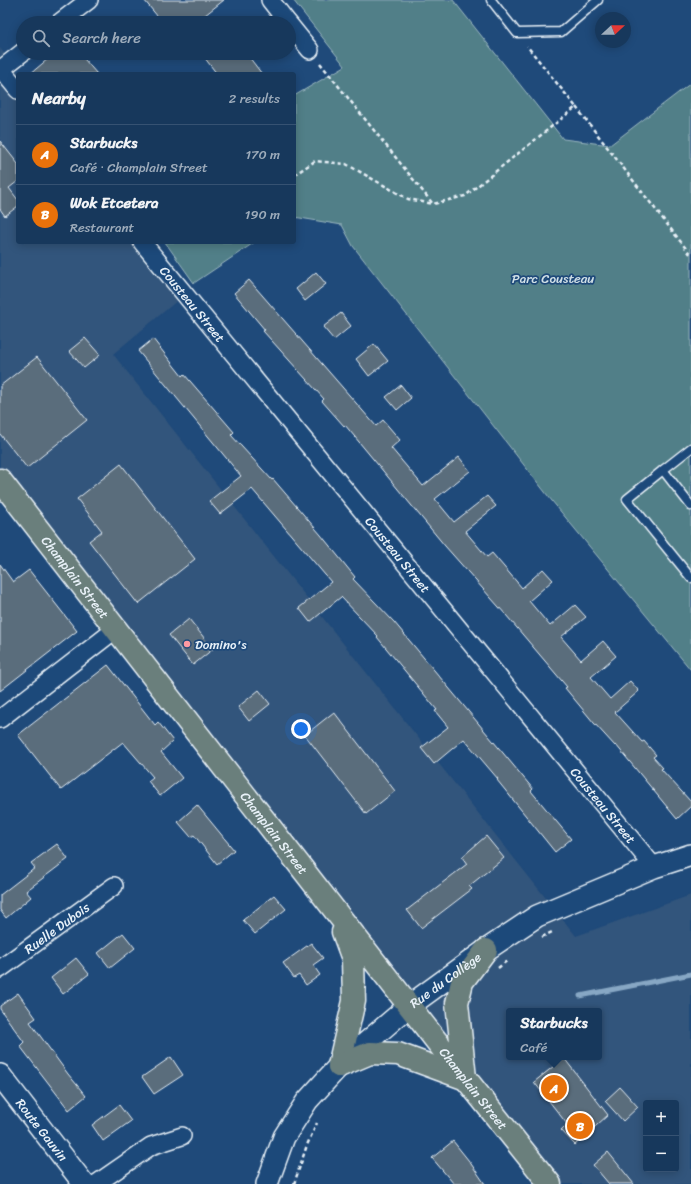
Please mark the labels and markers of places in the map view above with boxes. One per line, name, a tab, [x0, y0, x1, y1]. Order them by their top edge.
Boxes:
place label: Domino's	[195, 633, 247, 656]
marker: Domino's	[182, 639, 192, 649]
pin: A	[541, 1073, 567, 1103]
pin: B	[567, 1111, 593, 1141]

